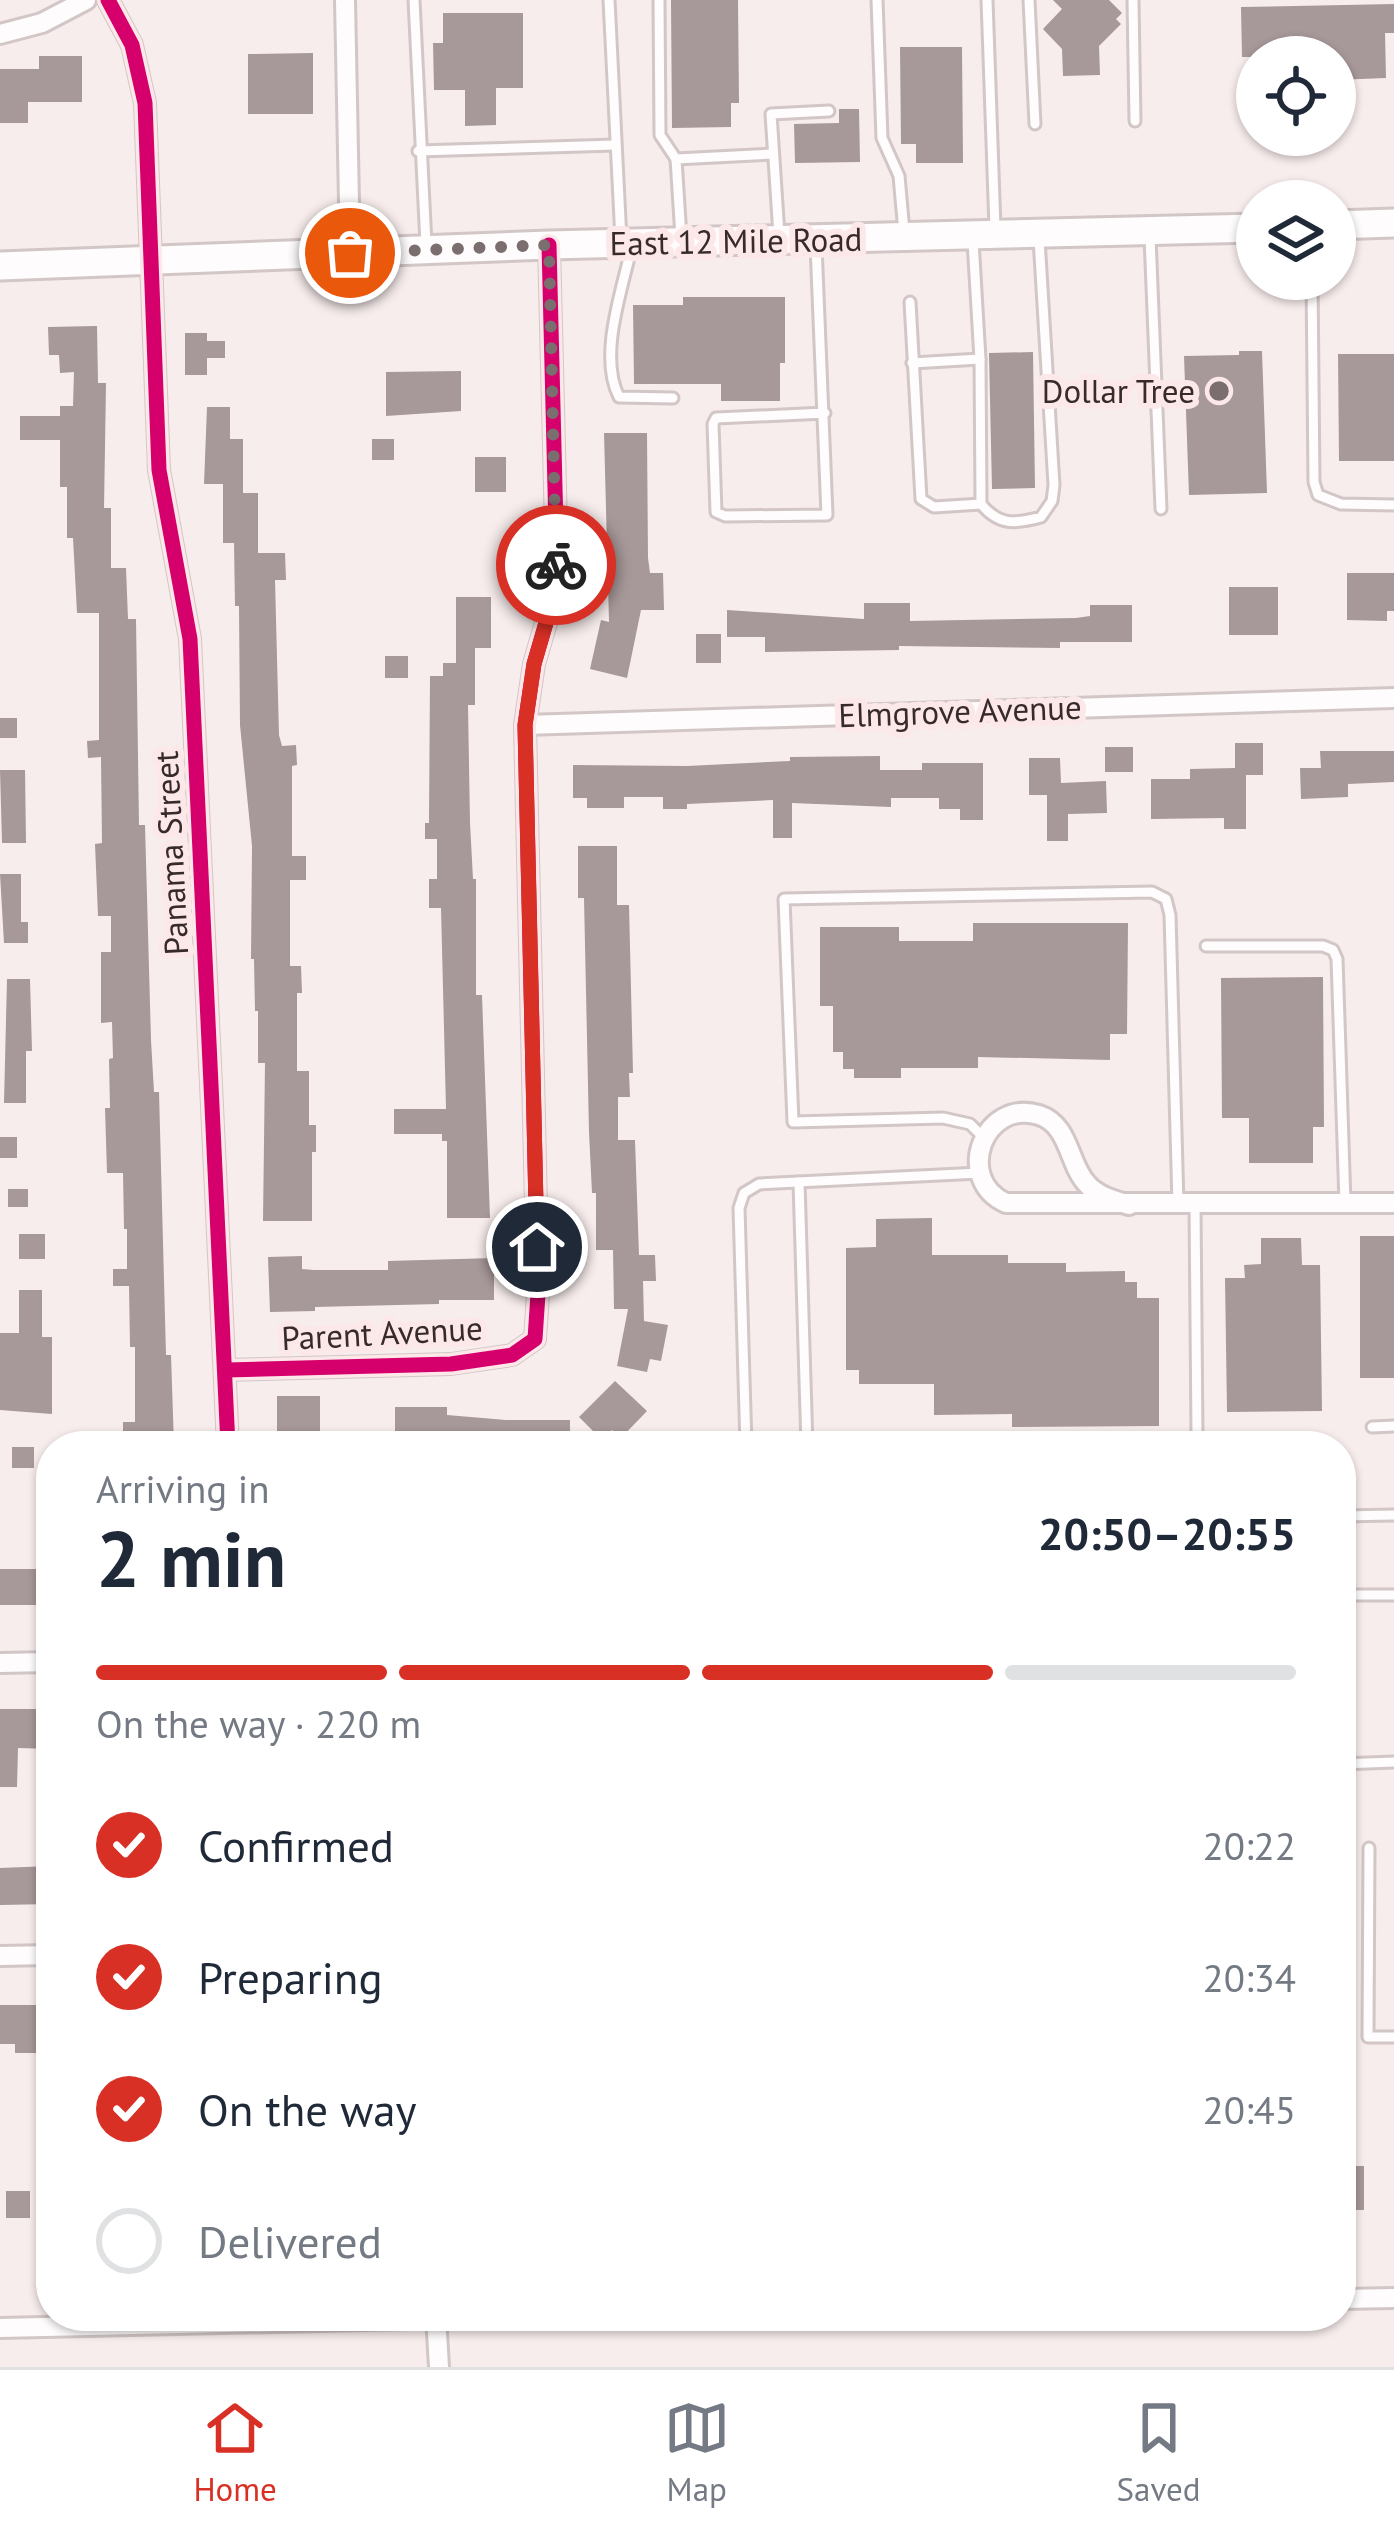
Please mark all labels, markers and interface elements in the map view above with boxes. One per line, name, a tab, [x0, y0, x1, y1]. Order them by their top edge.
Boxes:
map controls	[1236, 36, 1356, 300]
button: locate	[1236, 36, 1356, 156]
button: layers	[1236, 180, 1356, 300]
pin	[299, 202, 401, 304]
street label: East 12 Mile Road	[609, 217, 863, 264]
icon: bag	[317, 220, 383, 286]
place label: Dollar Tree	[1042, 369, 1195, 412]
marker: Dollar Tree	[1206, 378, 1232, 404]
courier	[496, 505, 616, 625]
icon: bike	[523, 532, 589, 598]
street label: Elmgrove Avenue	[838, 685, 1082, 736]
street label: Panama Street	[144, 750, 197, 956]
pin	[486, 1196, 588, 1298]
icon: home	[504, 1214, 570, 1280]
street label: Parent Avenue	[280, 1306, 484, 1359]
text: Arriving in	[96, 1463, 270, 1514]
text: 20:50–20:55	[1038, 1504, 1296, 1562]
text: 2 min	[96, 1508, 286, 1609]
text: On the way · 220 m	[96, 1698, 421, 1749]
icon: check	[96, 1812, 162, 1878]
text: Confirmed	[198, 1816, 394, 1874]
text: 20:22	[1202, 1820, 1296, 1871]
icon: check	[96, 1944, 162, 2010]
text: Preparing	[198, 1948, 383, 2006]
text: 20:34	[1202, 1952, 1296, 2003]
icon: check	[96, 2076, 162, 2142]
text: On the way	[198, 2080, 417, 2138]
text: 20:45	[1202, 2084, 1296, 2135]
text: Delivered	[198, 2212, 382, 2270]
tab: Home	[193, 2395, 277, 2510]
tab: Map	[664, 2395, 730, 2510]
tab: Saved	[1117, 2395, 1201, 2510]

